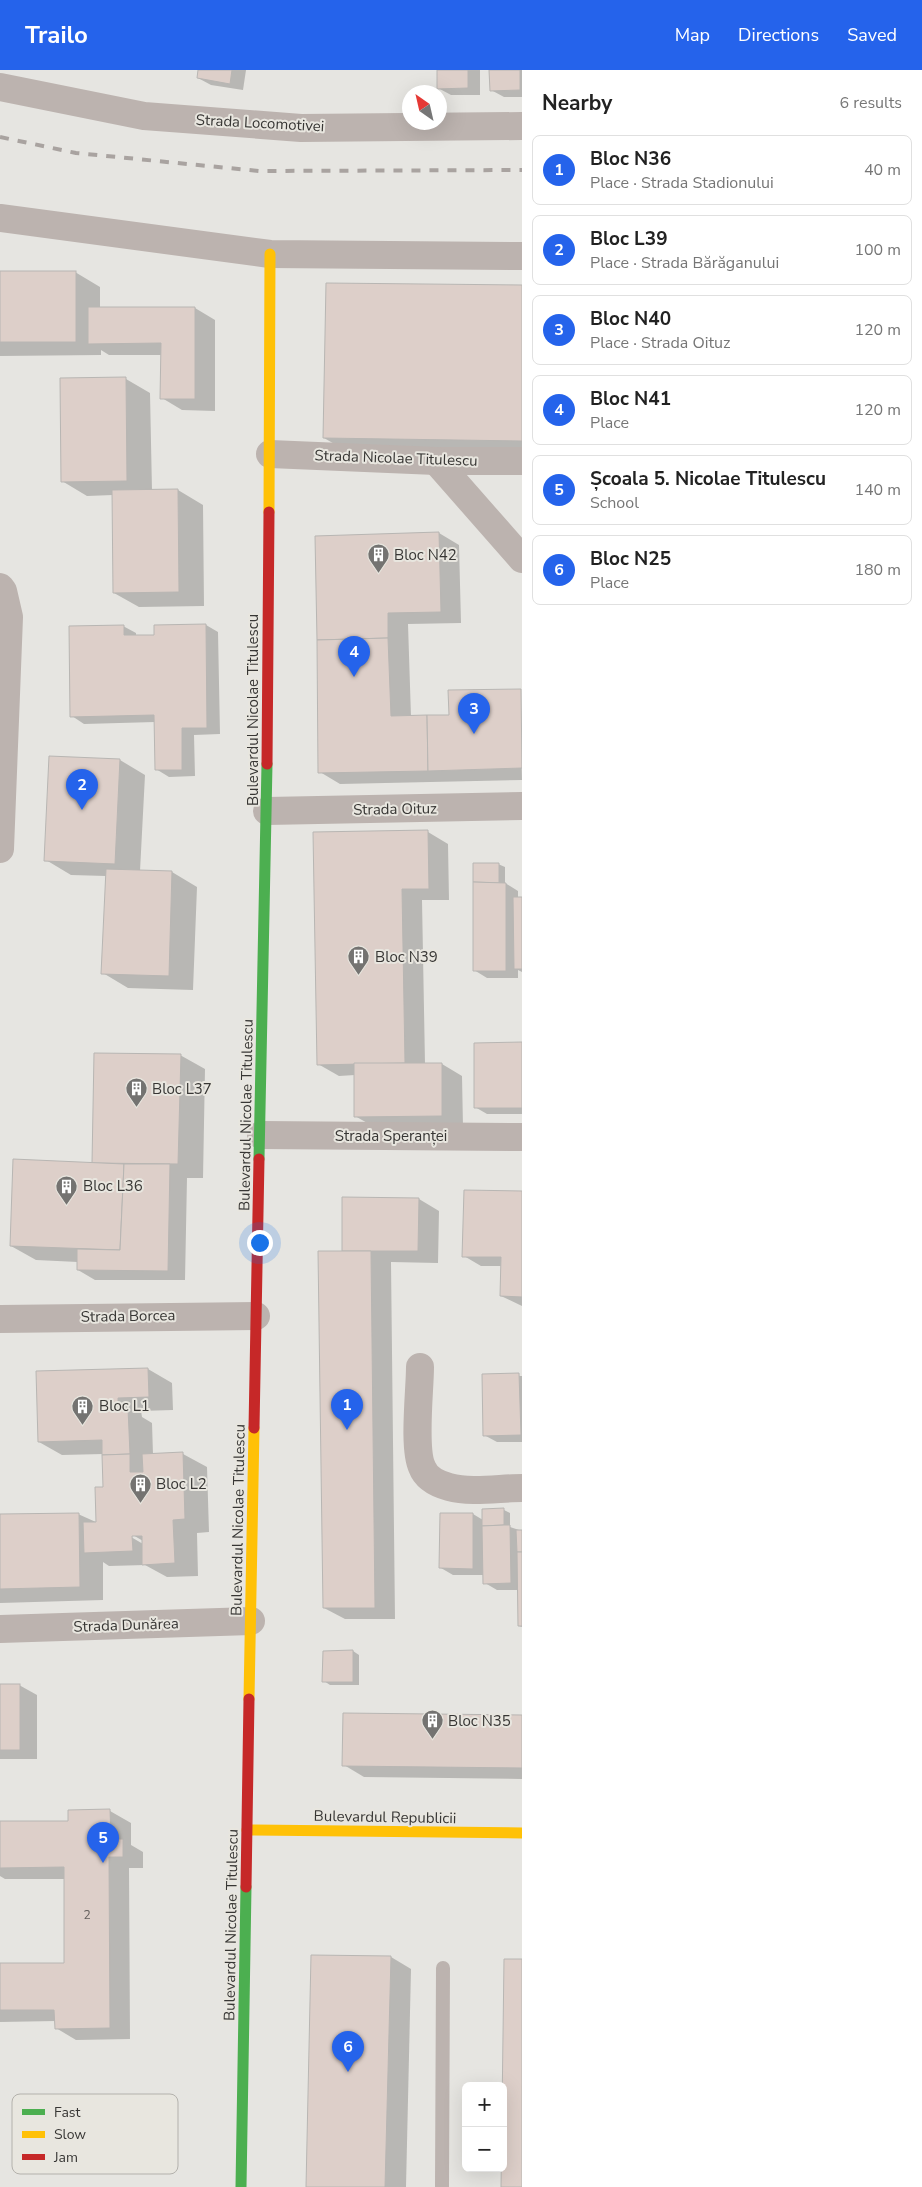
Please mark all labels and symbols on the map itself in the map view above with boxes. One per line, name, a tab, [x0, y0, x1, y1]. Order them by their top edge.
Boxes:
north arrow	[402, 85, 447, 130]
street label: Strada Locomotivei	[195, 110, 325, 136]
street label: Strada Nicolae Titulescu	[314, 445, 478, 471]
building icon: Bloc N42	[366, 543, 390, 574]
place label: Bloc N42	[394, 545, 457, 565]
street label: Bulevardul Nicolae Titulescu	[243, 614, 263, 806]
pin: 4	[338, 636, 370, 677]
pin: 3	[458, 693, 490, 734]
pin: 2	[66, 769, 98, 810]
street label: Strada Oituz	[353, 798, 437, 820]
building icon: Bloc N39	[347, 945, 371, 976]
place label: Bloc N39	[375, 947, 438, 967]
street label: Bulevardul Nicolae Titulescu	[234, 1019, 258, 1211]
building icon: Bloc L37	[124, 1077, 148, 1108]
place label: Bloc L37	[152, 1079, 212, 1099]
street label: Strada Speranței	[335, 1126, 447, 1146]
building icon: Bloc L36	[55, 1174, 79, 1205]
place label: Bloc L36	[83, 1176, 143, 1196]
your location	[247, 1230, 273, 1256]
street label: Strada Borcea	[80, 1305, 176, 1327]
pin: 1	[331, 1389, 363, 1430]
building icon: Bloc L1	[71, 1394, 95, 1425]
place label: Bloc L1	[99, 1396, 150, 1416]
street label: Bulevardul Nicolae Titulescu	[226, 1424, 250, 1616]
building icon: Bloc L2	[128, 1472, 152, 1503]
place label: Bloc L2	[156, 1474, 207, 1494]
street label: Strada Dunărea	[73, 1613, 179, 1637]
building icon: Bloc N35	[420, 1709, 444, 1740]
place label: Bloc N35	[448, 1711, 511, 1731]
street label: Bulevardul Republicii	[314, 1806, 456, 1828]
pin: 5	[87, 1822, 119, 1863]
street label: Bulevardul Nicolae Titulescu	[219, 1829, 243, 2021]
house number: 2	[83, 1907, 91, 1923]
pin: 6	[332, 2031, 364, 2072]
legend	[12, 2094, 178, 2174]
text: Fast	[54, 2103, 80, 2122]
text: Slow	[54, 2125, 86, 2144]
text: Jam	[53, 2148, 78, 2167]

